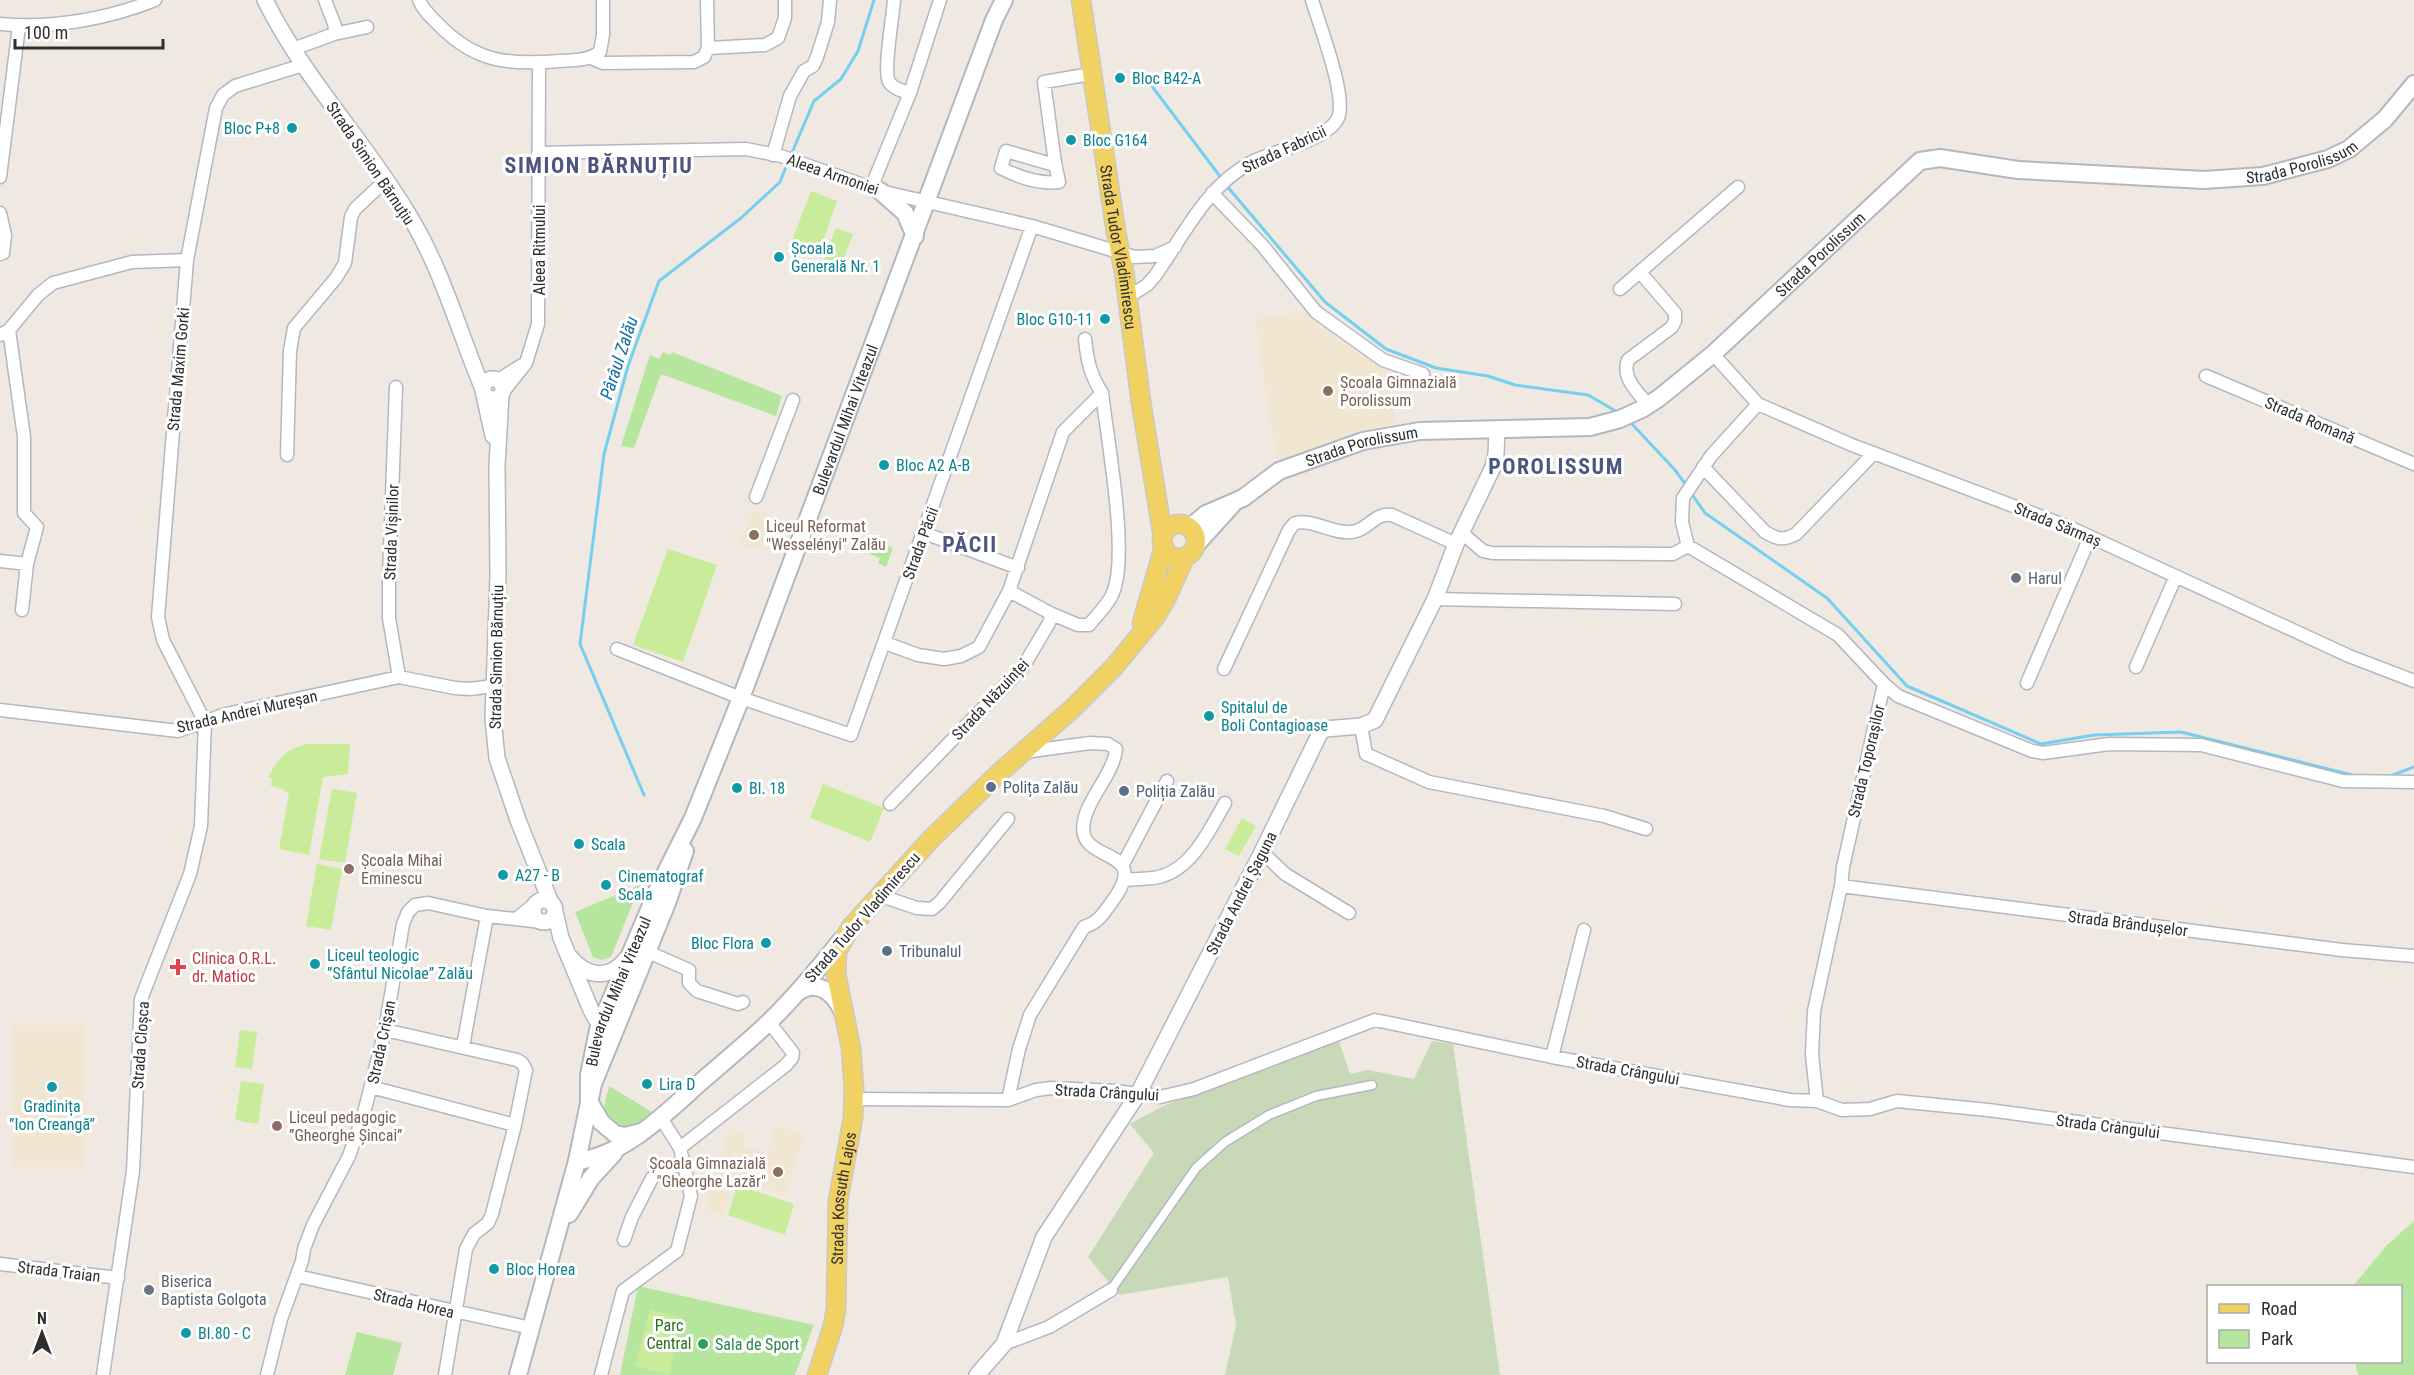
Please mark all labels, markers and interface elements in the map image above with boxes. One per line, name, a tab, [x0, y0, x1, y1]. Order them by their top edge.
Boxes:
scale bar	[15, 12, 164, 50]
text: 100 m	[24, 22, 68, 43]
place label: Bloc B42-A	[1132, 69, 1201, 88]
marker: Bloc B42-A	[1113, 71, 1127, 85]
street label: Strada Simion Bărnuțiu	[321, 98, 419, 229]
place label: Bloc P+8	[224, 119, 280, 138]
marker: Bloc P+8	[285, 121, 299, 135]
street label: Strada Fabricii	[1239, 122, 1329, 177]
place label: Bloc G164	[1083, 131, 1148, 150]
marker: Bloc G164	[1064, 133, 1078, 147]
street label: Strada Porolissum	[2245, 137, 2362, 187]
street label: Aleea Armoniei	[784, 150, 881, 199]
district label: SIMION BĂRNUȚIU	[505, 153, 693, 179]
street label: Strada Tudor Vladimirescu	[1096, 164, 1140, 331]
street label: Aleea Ritmului	[530, 205, 549, 296]
street label: Strada Porolissum	[1772, 208, 1869, 301]
place label: Școala Generală Nr. 1	[791, 239, 880, 276]
marker: Școala Generală Nr. 1	[772, 250, 786, 264]
street label: Strada Maxim Gorki	[164, 306, 193, 432]
place label: Bloc G10-11	[1016, 310, 1093, 329]
marker: Bloc G10-11	[1098, 312, 1112, 326]
water label: Pârâul Zalău	[595, 313, 642, 402]
street label: Bulevardul Mihai Viteazul	[809, 342, 882, 498]
place label: Școala Gimnazială Porolissum	[1340, 373, 1457, 410]
marker: Școala Gimnazială Porolissum	[1321, 384, 1335, 398]
street label: Strada Romană	[2262, 393, 2358, 448]
street label: Strada Porolissum	[1303, 423, 1419, 471]
district label: POROLISSUM	[1488, 454, 1624, 479]
place label: Bloc A2 A-B	[896, 456, 970, 475]
marker: Bloc A2 A-B	[877, 458, 891, 472]
street label: Strada Vișinilor	[380, 484, 404, 580]
street label: Strada Sărmaș	[2011, 498, 2104, 552]
street label: Strada Păcii	[899, 504, 942, 582]
place label: Liceul Reformat "Wesselényi" Zalău	[766, 517, 886, 554]
marker: Liceul Reformat "Wesselényi" Zalău	[747, 528, 761, 542]
district label: PĂCII	[942, 532, 998, 557]
place label: Harul	[2028, 569, 2062, 588]
marker: Harul	[2009, 571, 2023, 585]
street label: Strada Simion Bărnuțiu	[486, 585, 508, 729]
street label: Strada Năzuinței	[948, 655, 1034, 745]
street label: Strada Andrei Mureșan	[175, 686, 320, 738]
place label: Spitalul de Boli Contagioase	[1221, 698, 1328, 735]
street label: Strada Toporașilor	[1844, 703, 1890, 820]
marker: Spitalul de Boli Contagioase	[1202, 709, 1216, 723]
place label: Polița Zalău	[1003, 778, 1078, 798]
place label: Bl. 18	[749, 779, 785, 798]
marker: Polița Zalău	[984, 780, 998, 794]
marker: Bl. 18	[730, 781, 744, 795]
place label: Poliția Zalău	[1136, 782, 1215, 802]
marker: Poliția Zalău	[1117, 784, 1131, 798]
street label: Strada Andrei Șaguna	[1202, 828, 1282, 959]
place label: Scala	[591, 835, 626, 854]
marker: Scala	[572, 837, 586, 851]
street label: Strada Tudor Vladimirescu	[801, 848, 924, 986]
place label: Școala Mihai Eminescu	[361, 851, 442, 888]
marker: Școala Mihai Eminescu	[342, 862, 356, 876]
place label: A27 - B	[515, 866, 560, 885]
place label: Cinematograf Scala	[618, 867, 704, 904]
marker: A27 - B	[496, 868, 510, 882]
marker: Cinematograf Scala	[599, 878, 613, 892]
street label: Strada Brândușelor	[2067, 907, 2189, 941]
street label: Bulevardul Mihai Viteazul	[582, 914, 655, 1068]
place label: Bloc Flora	[691, 934, 754, 953]
marker: Bloc Flora	[759, 936, 773, 950]
place label: Tribunalul	[899, 942, 961, 961]
marker: Tribunalul	[880, 944, 894, 958]
place label: Liceul teologic ”Sfântul Nicolae” Zalău	[327, 946, 473, 983]
place label: Clinica O.R.L. dr. Matioc	[192, 949, 276, 986]
marker: Liceul teologic ”Sfântul Nicolae” Zalău	[308, 957, 322, 971]
marker: Clinica O.R.L. dr. Matioc	[169, 958, 187, 976]
street label: Strada Crișan	[363, 999, 401, 1086]
street label: Strada Cloșca	[128, 1001, 154, 1089]
street label: Strada Crângului	[1575, 1052, 1681, 1089]
place label: Lira D	[659, 1075, 695, 1094]
marker: Lira D	[640, 1077, 654, 1091]
marker: Gradinița ”Ion Creangă”	[45, 1080, 59, 1094]
street label: Strada Crângului	[1054, 1080, 1160, 1105]
place label: Gradinița ”Ion Creangă”	[9, 1097, 95, 1134]
place label: Liceul pedagogic ”Gheorghe Șincai”	[289, 1108, 402, 1146]
street label: Strada Crângului	[2055, 1111, 2161, 1142]
marker: Liceul pedagogic ”Gheorghe Șincai”	[270, 1119, 284, 1133]
street label: Strada Kossuth Lajos	[828, 1130, 860, 1265]
place label: Școala Gimnazială "Gheorghe Lazăr"	[649, 1154, 766, 1191]
marker: Școala Gimnazială "Gheorghe Lazăr"	[771, 1165, 785, 1179]
street label: Strada Traian	[16, 1257, 101, 1286]
place label: Bloc Horea	[506, 1260, 575, 1279]
marker: Bloc Horea	[487, 1262, 501, 1276]
place label: Biserica Baptista Golgota	[161, 1272, 267, 1309]
marker: Biserica Baptista Golgota	[142, 1283, 156, 1297]
street label: Strada Horea	[372, 1285, 456, 1322]
legend	[2207, 1285, 2402, 1363]
text: Road	[2261, 1298, 2297, 1319]
north arrow	[12, 1303, 72, 1363]
text: N	[37, 1309, 47, 1328]
park label: Parc Central	[647, 1316, 691, 1353]
place label: Bl.80 - C	[198, 1324, 251, 1343]
marker: Bl.80 - C	[179, 1326, 193, 1340]
text: Park	[2261, 1328, 2293, 1349]
place label: Sala de Sport	[715, 1335, 800, 1354]
marker: Sala de Sport	[696, 1337, 710, 1351]

